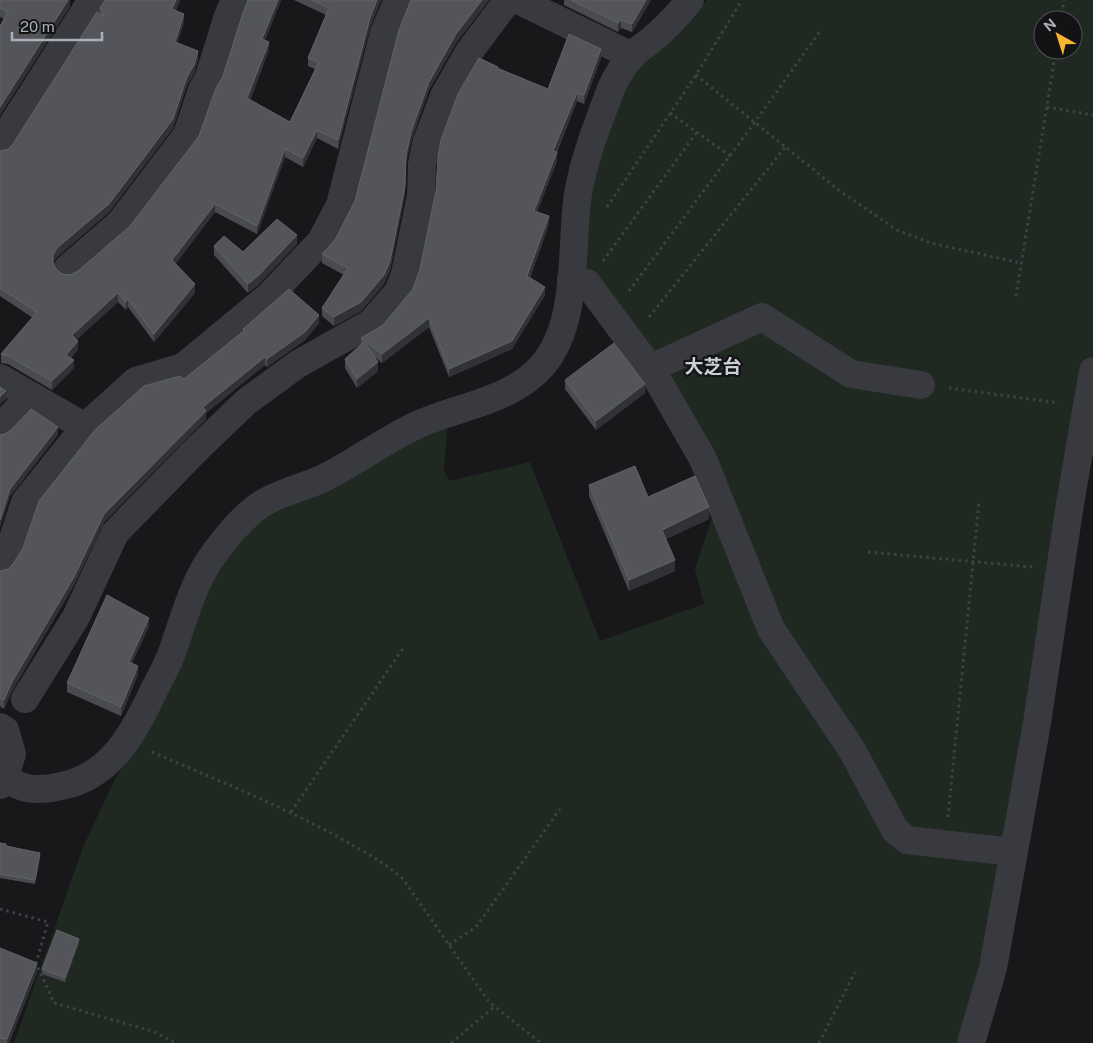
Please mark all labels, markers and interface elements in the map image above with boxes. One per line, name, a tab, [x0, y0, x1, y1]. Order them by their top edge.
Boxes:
scale bar	[12, 10, 102, 42]
north arrow	[1033, 10, 1083, 60]
text: N	[1041, 15, 1059, 35]
text: 20 m	[20, 18, 55, 35]
district label: 大芝台	[684, 355, 742, 377]

